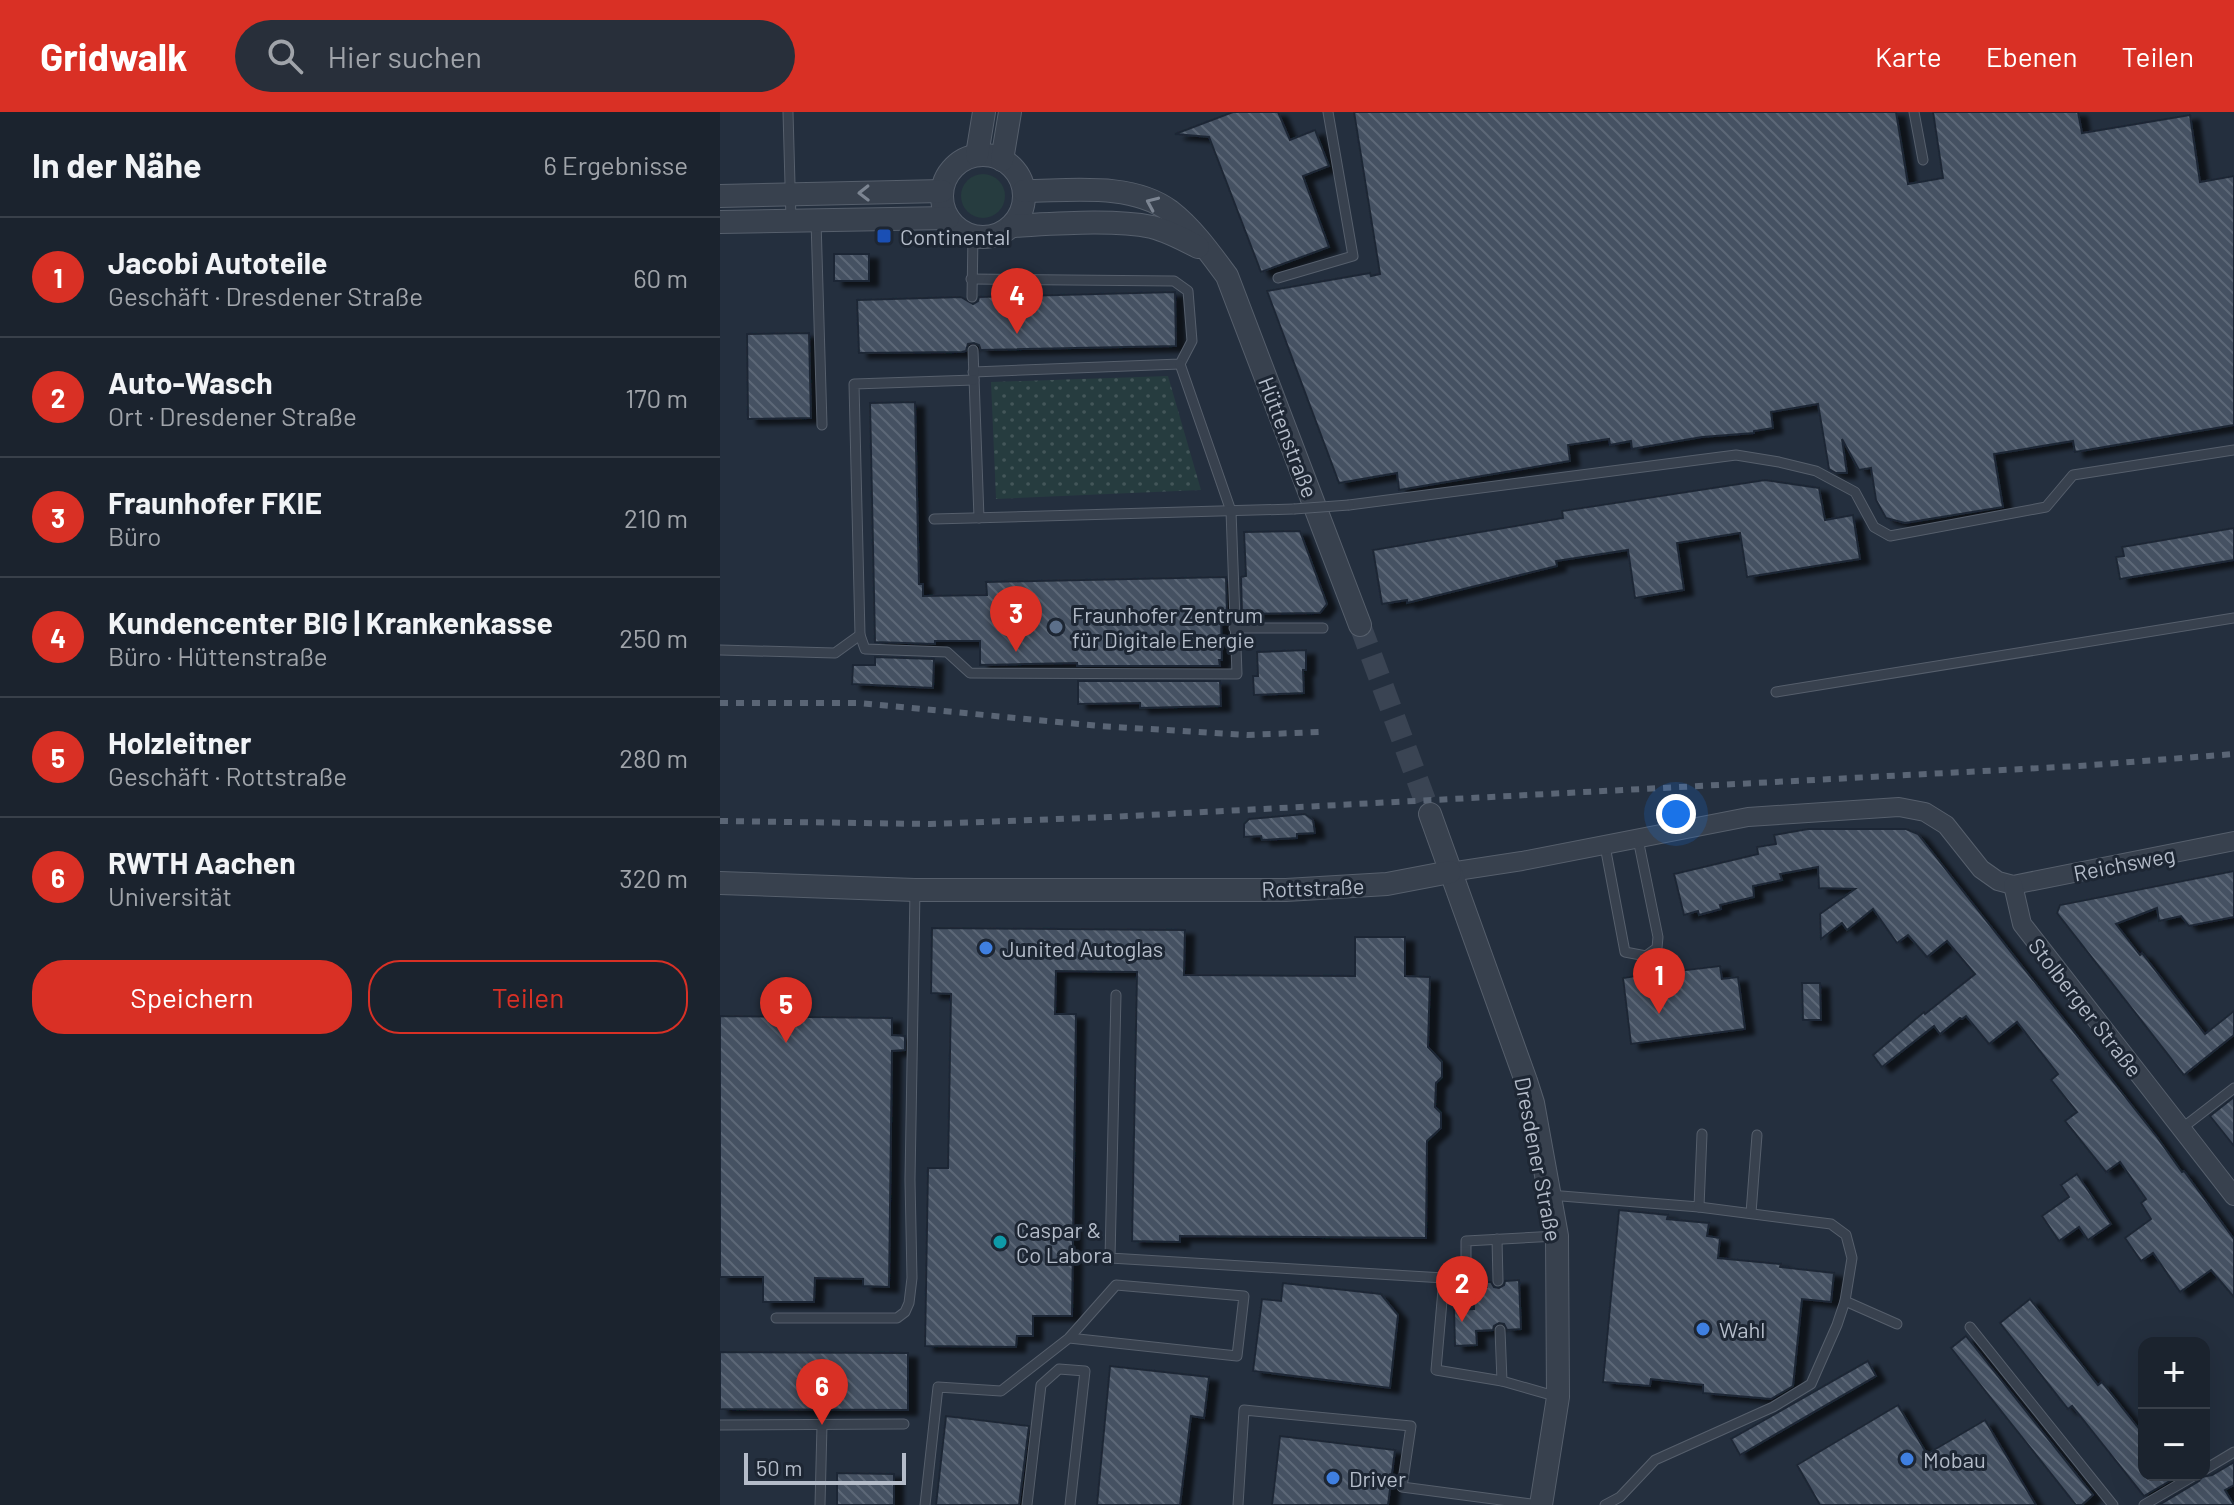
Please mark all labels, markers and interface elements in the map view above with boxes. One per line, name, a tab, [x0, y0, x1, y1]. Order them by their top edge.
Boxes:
search box	[235, 20, 795, 92]
text: Gridwalk	[40, 33, 187, 79]
icon: search	[263, 34, 307, 78]
text: Hier suchen	[327, 38, 482, 74]
text: Karte	[1875, 39, 1942, 73]
text: Ebenen	[1986, 39, 2078, 73]
text: Teilen	[2122, 39, 2194, 73]
text: In der Nähe	[32, 144, 202, 185]
text: 6 Ergebnisse	[543, 149, 688, 180]
one-way arrow	[857, 184, 870, 201]
one-way arrow	[1146, 196, 1160, 212]
place label: Continental	[900, 223, 1010, 249]
marker: Continental	[875, 227, 893, 245]
text: Jacobi Autoteile	[108, 244, 327, 280]
text: 1	[53, 262, 63, 293]
text: 60 m	[633, 262, 688, 293]
pin: 4	[991, 268, 1043, 334]
text: Geschäft · Dresdener Straße	[108, 280, 423, 311]
text: Auto-Wasch	[108, 364, 273, 400]
street label: Hüttenstraße	[1254, 373, 1324, 501]
text: 2	[51, 382, 65, 413]
text: 170 m	[625, 382, 688, 413]
text: Ort · Dresdener Straße	[108, 400, 357, 431]
text: Fraunhofer FKIE	[108, 484, 322, 520]
text: 3	[51, 502, 65, 533]
text: 210 m	[624, 502, 688, 533]
text: Büro	[108, 520, 161, 551]
pin: 3	[990, 586, 1042, 652]
place label: Fraunhofer Zentrum für Digitale Energie	[1072, 601, 1263, 652]
text: Kundencenter BIG | Krankenkasse	[108, 604, 553, 640]
marker: Fraunhofer Zentrum für Digitale Energie	[1047, 618, 1065, 636]
text: 4	[50, 622, 66, 653]
text: 250 m	[619, 622, 688, 653]
text: Büro · Hüttenstraße	[108, 640, 328, 671]
text: Holzleitner	[108, 724, 252, 760]
text: 5	[51, 742, 65, 773]
text: 280 m	[619, 742, 688, 773]
text: Geschäft · Rottstraße	[108, 760, 347, 791]
your location	[1656, 794, 1696, 834]
street label: Reichsweg	[2071, 840, 2177, 886]
text: RWTH Aachen	[108, 844, 296, 880]
text: 6	[51, 862, 65, 893]
text: 320 m	[619, 862, 688, 893]
street label: Rottstraße	[1261, 872, 1365, 902]
text: Universität	[108, 880, 232, 911]
street label: Stolberger Straße	[2024, 932, 2148, 1082]
place label: Junited Autoglas	[1002, 935, 1163, 961]
marker: Junited Autoglas	[977, 939, 995, 957]
pin: 1	[1633, 948, 1685, 1014]
button: Speichern	[32, 960, 352, 1034]
button: Teilen	[368, 960, 688, 1034]
pin: 5	[760, 977, 812, 1043]
street label: Dresdener Straße	[1510, 1074, 1568, 1244]
place label: Caspar & Co Labora	[1016, 1216, 1113, 1267]
marker: Caspar & Co Labora	[991, 1233, 1009, 1251]
pin: 2	[1436, 1256, 1488, 1322]
place label: Wahl	[1719, 1316, 1765, 1342]
marker: Wahl	[1694, 1320, 1712, 1338]
map controls	[2138, 1337, 2210, 1481]
button: +	[2138, 1337, 2210, 1409]
pin: 6	[796, 1359, 848, 1425]
button: −	[2138, 1409, 2210, 1481]
place label: Mobau	[1923, 1446, 1986, 1472]
scale bar	[744, 1449, 906, 1485]
marker: Mobau	[1898, 1450, 1916, 1468]
text: 50 m	[756, 1454, 802, 1480]
place label: Driver	[1349, 1465, 1406, 1491]
marker: Driver	[1324, 1469, 1342, 1487]

